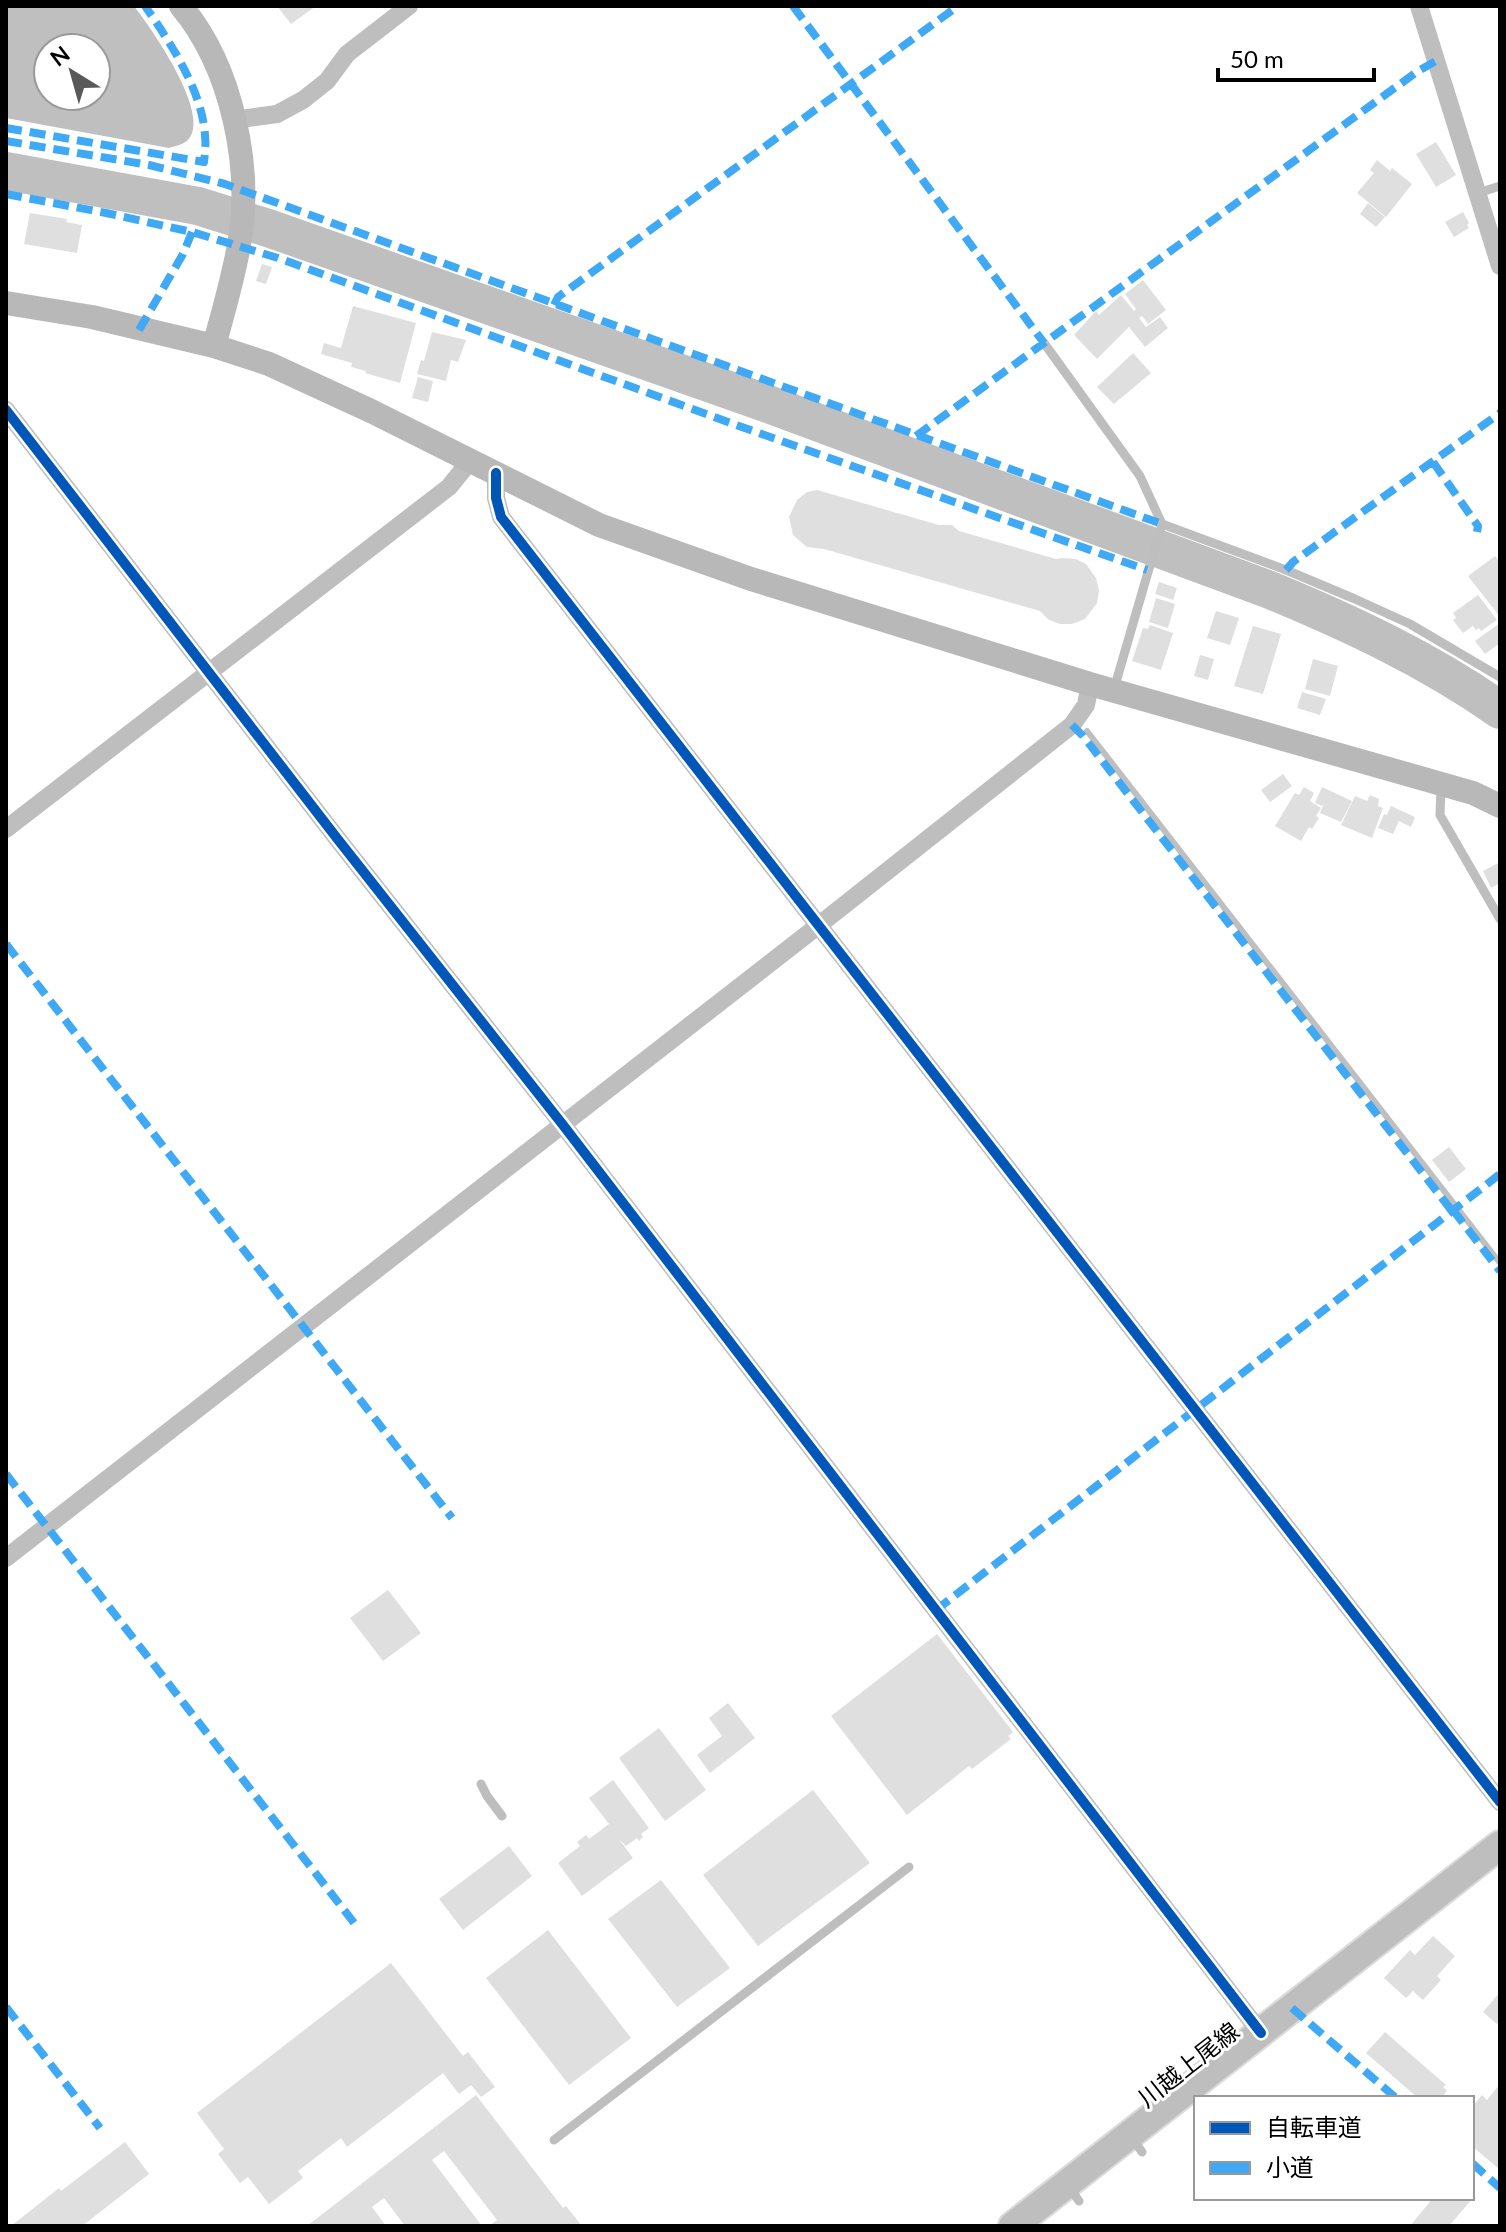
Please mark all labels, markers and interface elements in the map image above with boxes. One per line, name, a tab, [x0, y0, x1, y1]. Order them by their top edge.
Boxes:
north arrow	[32, 32, 112, 112]
scale bar	[1218, 32, 1374, 82]
text: N	[45, 40, 75, 72]
text: 50 m	[1230, 44, 1284, 73]
street label: 川越上尾線	[1132, 2016, 1244, 2112]
legend	[1194, 2096, 1474, 2200]
text: 自転車道	[1266, 2112, 1362, 2141]
text: 小道	[1266, 2152, 1314, 2181]

